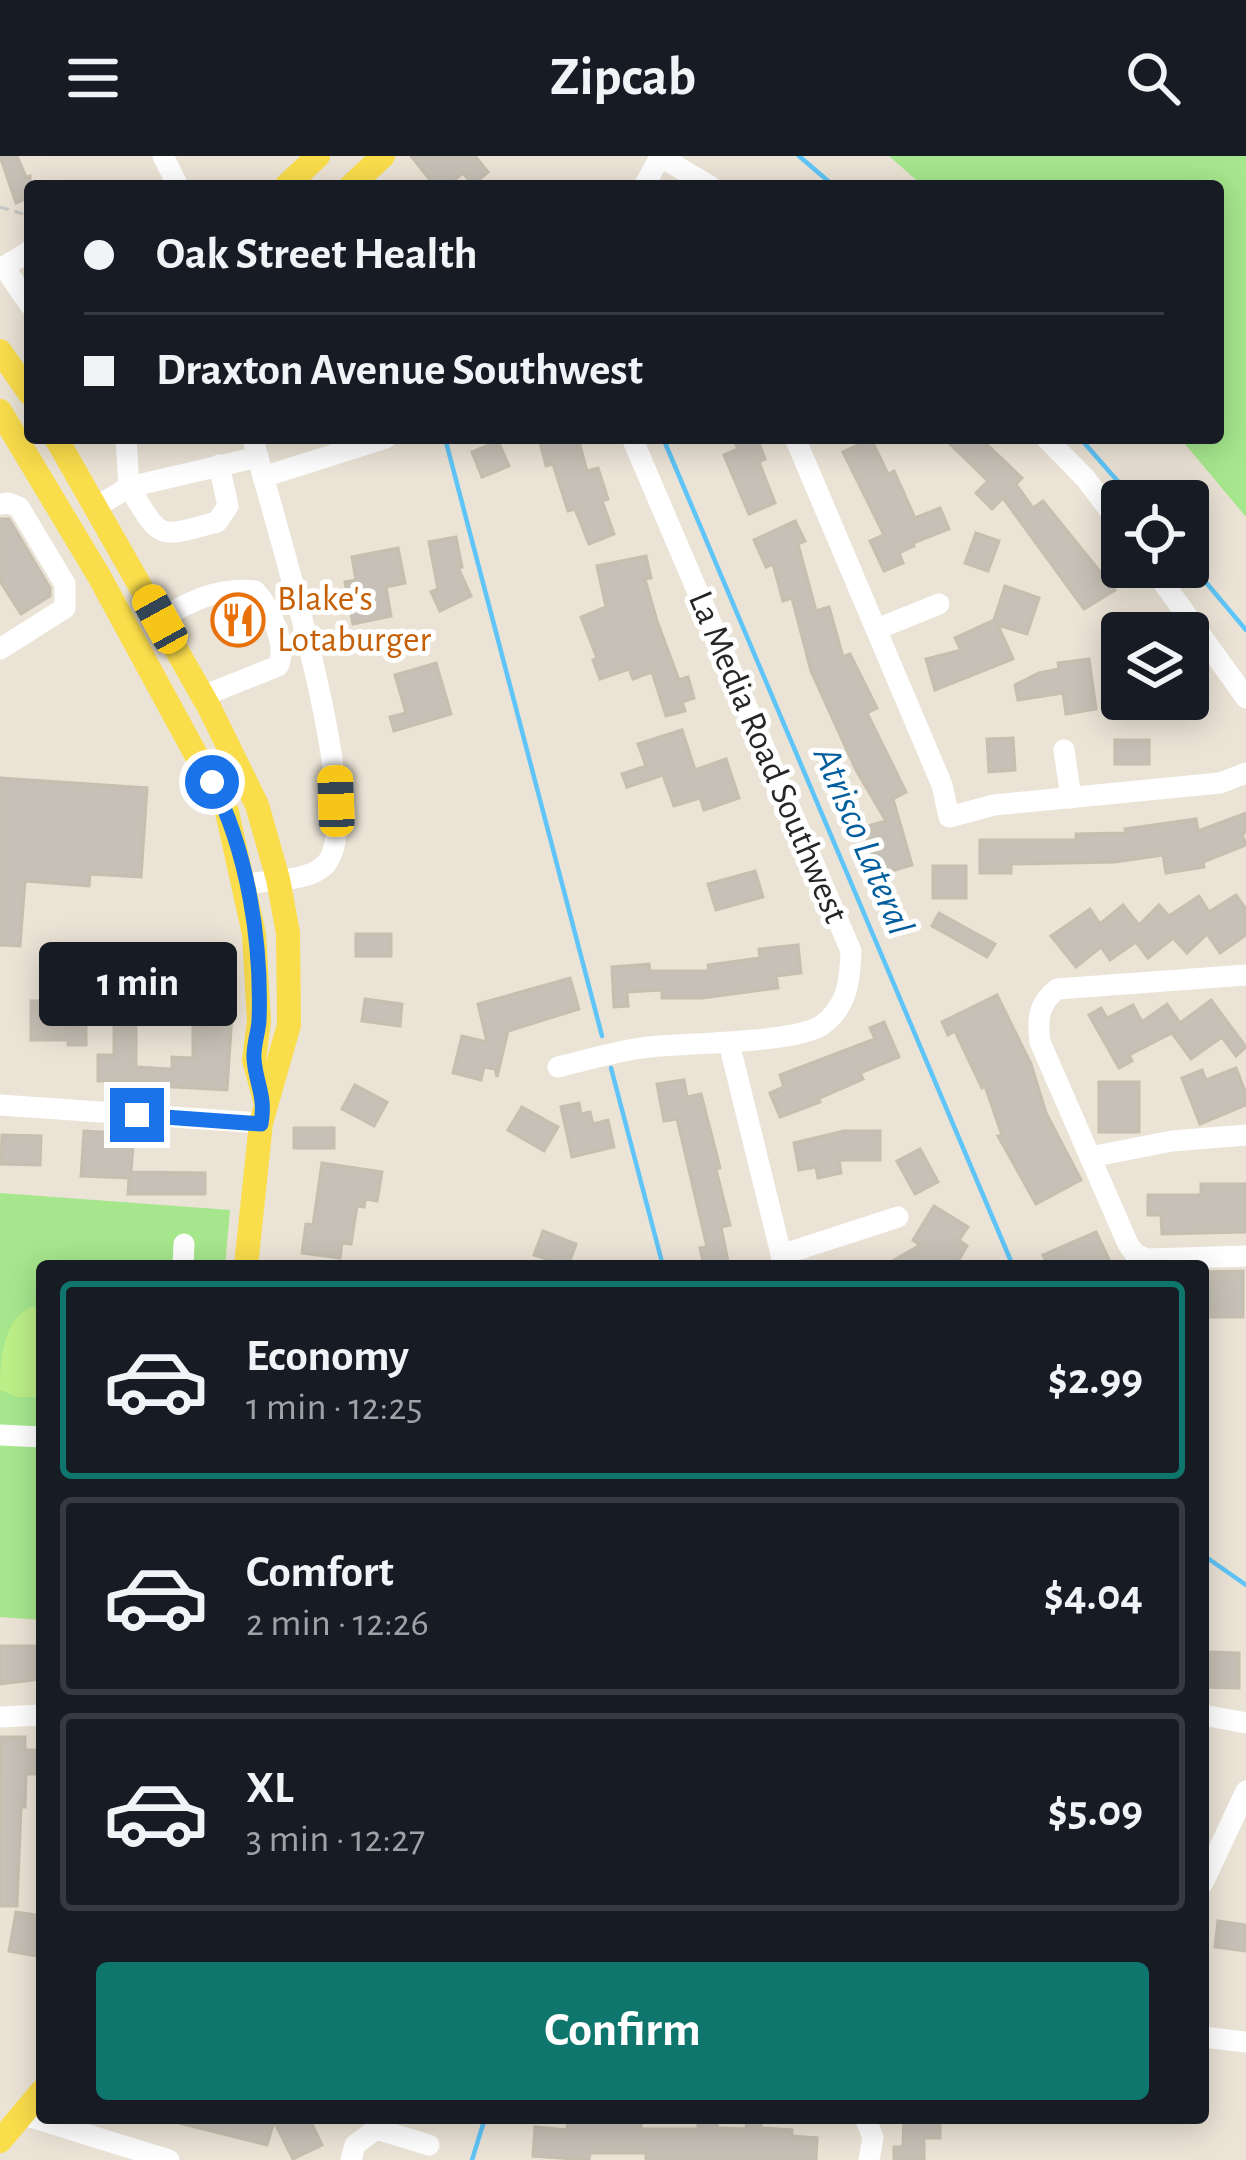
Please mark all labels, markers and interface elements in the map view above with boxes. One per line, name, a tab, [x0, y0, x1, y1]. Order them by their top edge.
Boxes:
icon: menu	[60, 45, 126, 111]
icon: search	[1120, 45, 1186, 111]
text: Zipcab	[550, 51, 696, 105]
text: Oak Street Health	[156, 232, 478, 277]
text: Draxton Avenue Southwest	[156, 348, 643, 393]
map controls	[1101, 480, 1209, 720]
button: locate	[1101, 480, 1209, 588]
car	[127, 579, 193, 659]
place label: Blake's Lotaburger	[277, 581, 432, 658]
street label: La Media Road Southwest	[682, 586, 854, 928]
restaurant icon: Blake's Lotaburger	[210, 592, 266, 648]
button: layers	[1101, 612, 1209, 720]
water label: Atrisco Lateral	[805, 740, 920, 941]
route start	[185, 755, 239, 809]
car	[317, 764, 355, 838]
callout: 1 min	[38, 941, 236, 1025]
text: 1 min	[97, 964, 179, 1003]
route end	[110, 1088, 164, 1142]
icon: car	[102, 1326, 210, 1434]
text: Economy	[246, 1334, 409, 1379]
text: $2.99	[1048, 1357, 1143, 1402]
text: 1 min · 12:25	[246, 1388, 423, 1427]
icon: car	[102, 1542, 210, 1650]
text: Comfort	[246, 1550, 394, 1595]
text: $4.04	[1044, 1573, 1143, 1618]
text: 2 min · 12:26	[246, 1604, 429, 1643]
icon: car	[102, 1758, 210, 1866]
text: XL	[246, 1766, 294, 1811]
text: $5.09	[1048, 1789, 1143, 1834]
text: 3 min · 12:27	[246, 1820, 425, 1859]
button: Confirm	[96, 1962, 1149, 2100]

